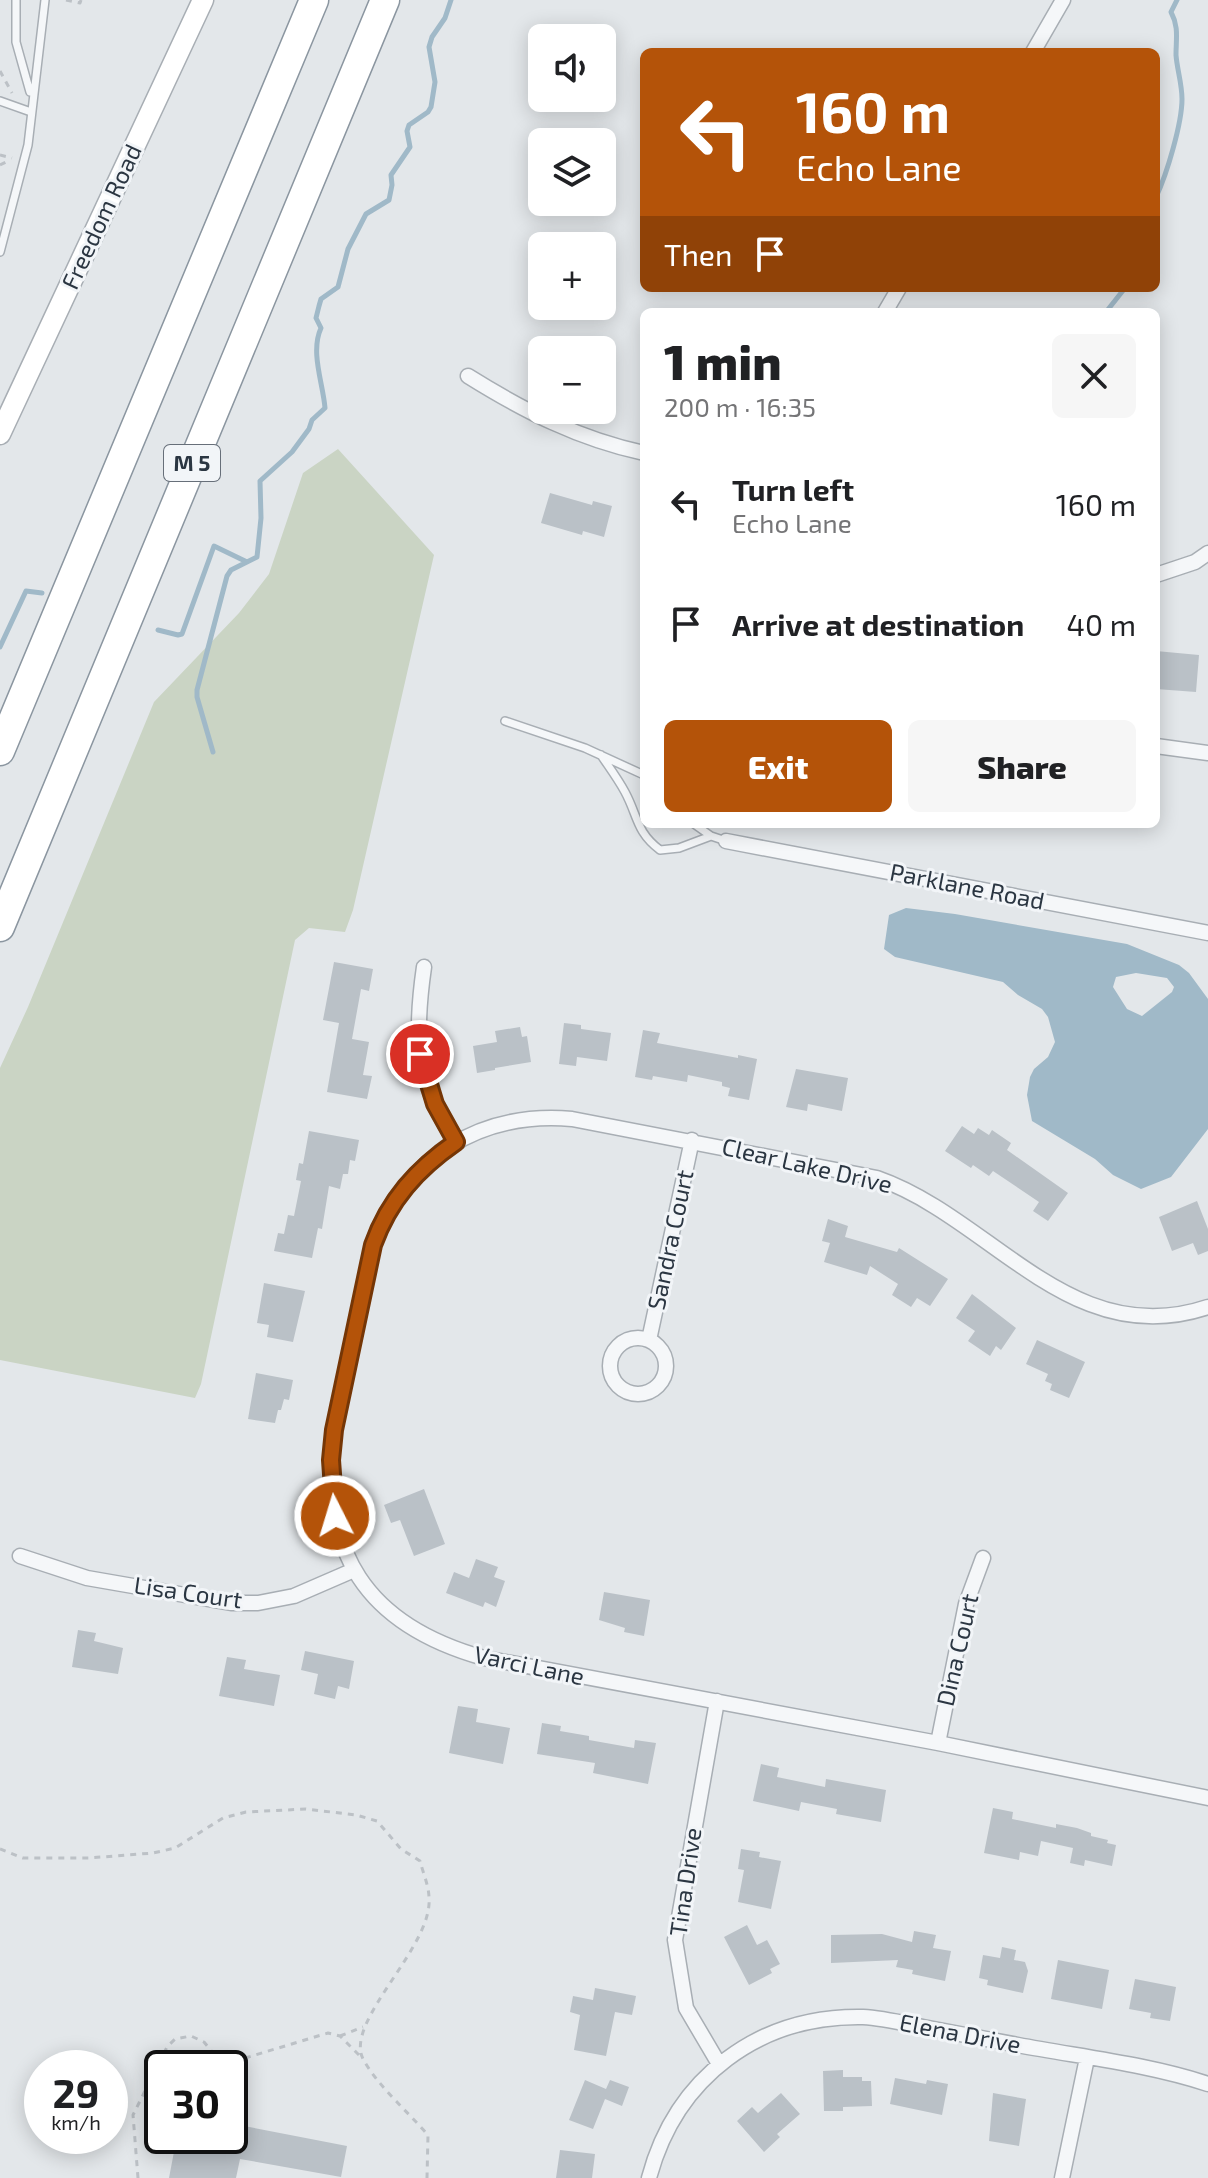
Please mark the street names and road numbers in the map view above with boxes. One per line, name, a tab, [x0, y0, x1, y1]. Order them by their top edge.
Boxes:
street label: Freedom Road	[54, 139, 147, 293]
road number: M 5	[164, 445, 220, 481]
street label: Parklane Road	[888, 856, 1047, 915]
street label: Clear Lake Drive	[719, 1131, 895, 1198]
street label: Sandra Court	[641, 1167, 699, 1312]
street label: Lisa Court	[132, 1570, 244, 1613]
street label: Dina Court	[930, 1591, 984, 1709]
street label: Varci Lane	[472, 1639, 587, 1690]
street label: Tina Drive	[663, 1826, 706, 1938]
street label: Elena Drive	[897, 2007, 1023, 2058]

